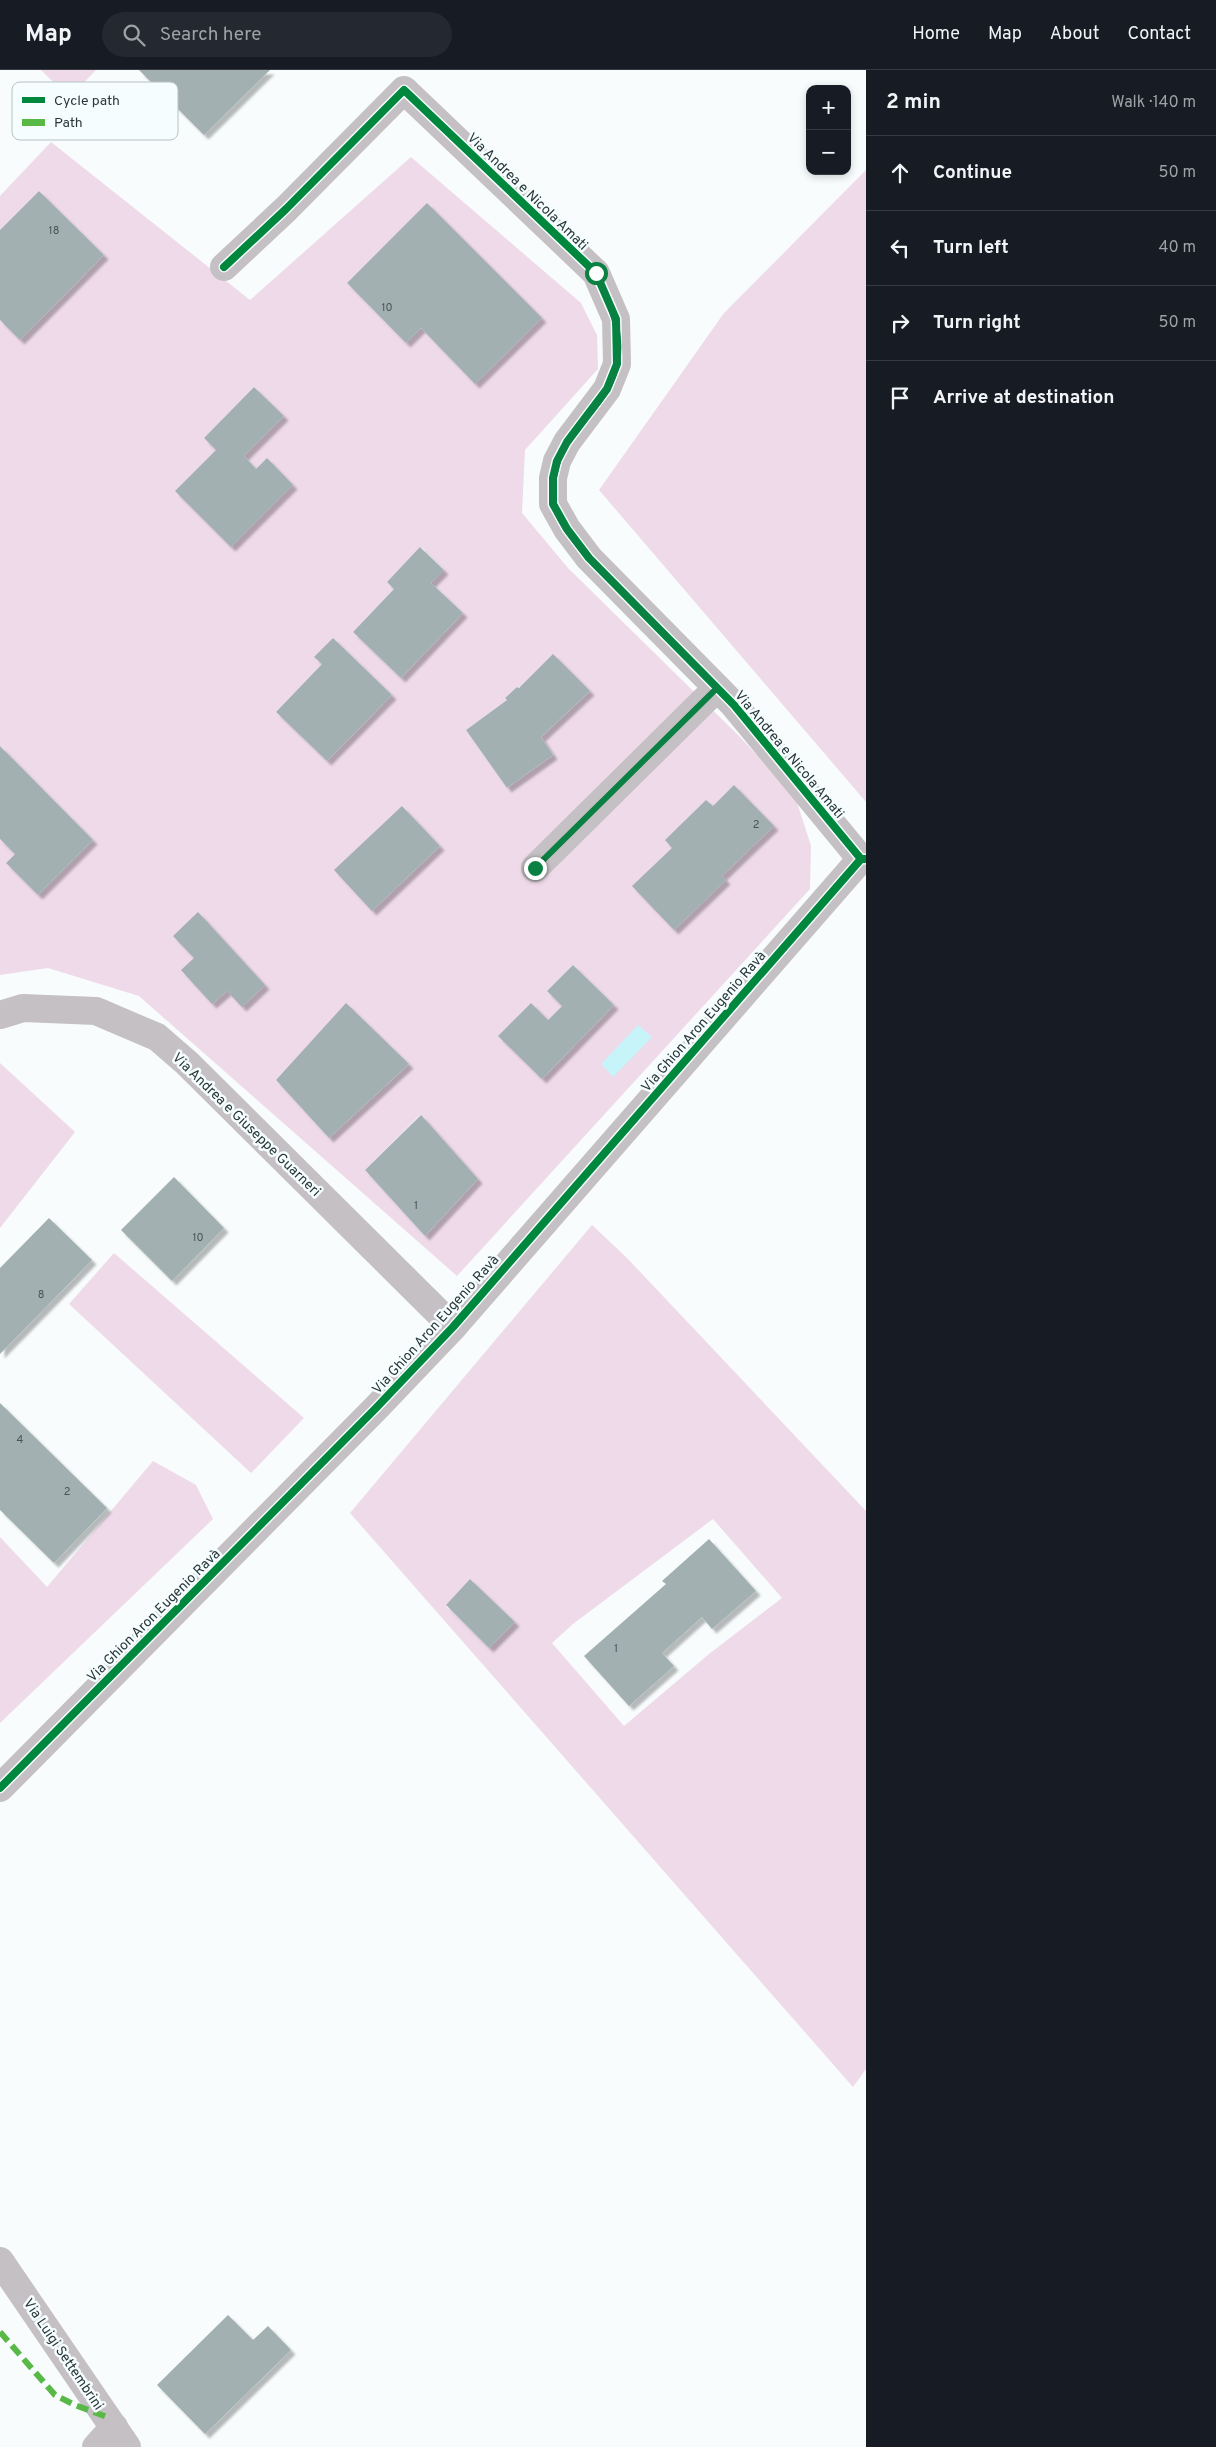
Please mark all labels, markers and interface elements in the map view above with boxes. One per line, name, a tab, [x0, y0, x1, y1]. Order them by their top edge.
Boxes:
search box	[102, 12, 452, 57]
text: Map	[25, 20, 72, 50]
icon: search	[120, 21, 148, 49]
text: Search here	[160, 23, 261, 47]
text: Home	[912, 23, 960, 46]
text: Map	[988, 23, 1022, 46]
text: About	[1050, 23, 1099, 46]
text: Contact	[1127, 23, 1191, 46]
legend	[12, 82, 178, 140]
map controls	[806, 85, 851, 175]
button: +	[806, 85, 851, 130]
text: 2 min	[886, 89, 941, 116]
text: Cycle path	[54, 93, 120, 110]
text: Walk · 140 m	[1111, 93, 1196, 113]
text: Path	[54, 115, 83, 132]
street label: Via Andrea e Nicola Amati	[463, 130, 591, 254]
button: −	[806, 130, 851, 175]
icon: ahead	[886, 159, 914, 187]
text: Continue	[933, 161, 1012, 185]
text: 50 m	[1159, 163, 1196, 183]
house number: 18	[49, 224, 59, 238]
icon: left	[886, 234, 914, 262]
text: Turn left	[933, 236, 1009, 260]
text: 40 m	[1158, 238, 1196, 258]
route start	[585, 262, 608, 285]
house number: 10	[381, 301, 393, 315]
icon: right	[886, 309, 914, 337]
text: Turn right	[933, 311, 1021, 335]
text: 50 m	[1159, 313, 1196, 333]
icon: arrive	[886, 384, 914, 412]
text: Arrive at destination	[933, 386, 1114, 410]
street label: Via Andrea e Nicola Amati	[730, 688, 847, 822]
house number: 2	[753, 818, 759, 832]
route end	[524, 857, 547, 880]
street label: Via Ghion Aron Eugenio Ravà	[638, 948, 770, 1096]
street label: Via Andrea e Giuseppe Guarneri	[168, 1050, 324, 1200]
house number: 1	[414, 1199, 418, 1213]
house number: 10	[192, 1231, 204, 1245]
street label: Via Ghion Aron Eugenio Ravà	[369, 1252, 503, 1398]
house number: 8	[38, 1288, 44, 1302]
house number: 4	[17, 1433, 24, 1447]
house number: 2	[64, 1485, 70, 1499]
street label: Via Ghion Aron Eugenio Ravà	[84, 1546, 224, 1686]
house number: 1	[614, 1642, 618, 1656]
street label: Via Luigi Settembrini	[19, 2296, 106, 2414]

